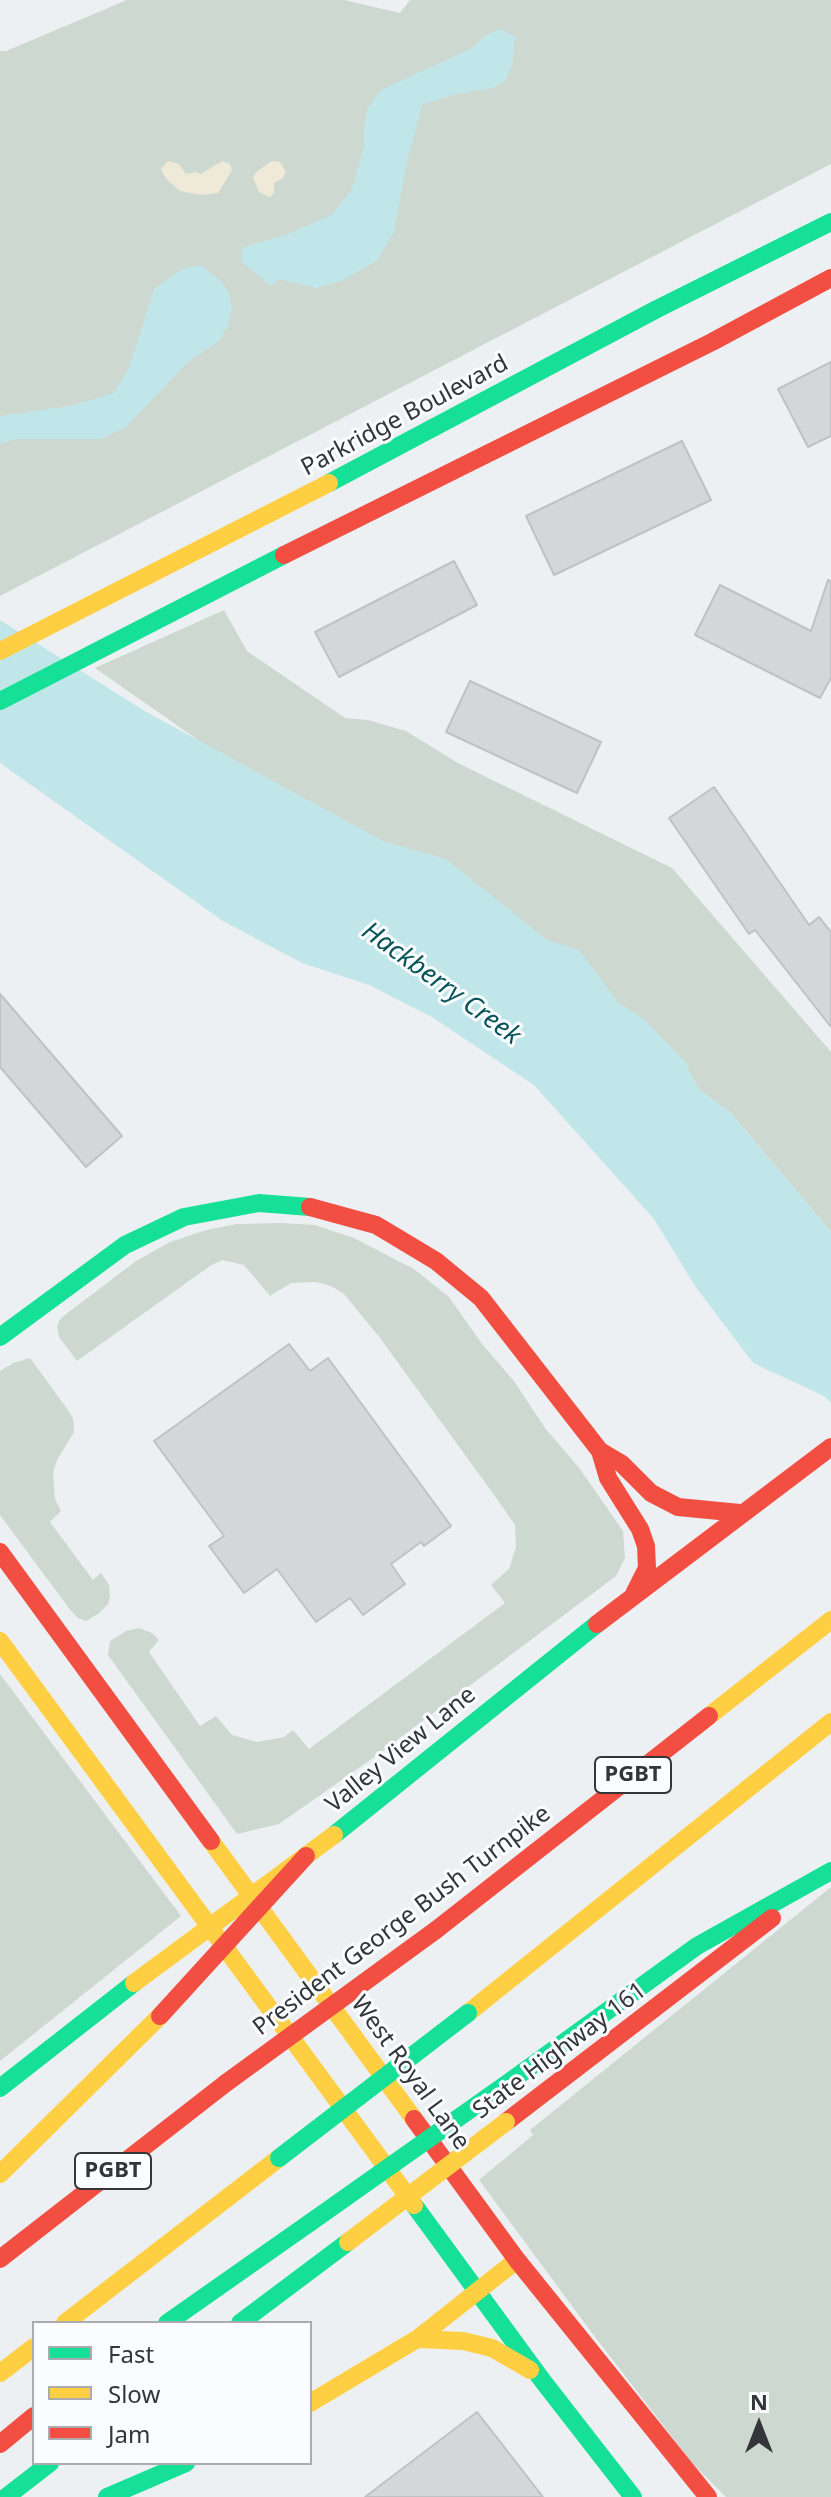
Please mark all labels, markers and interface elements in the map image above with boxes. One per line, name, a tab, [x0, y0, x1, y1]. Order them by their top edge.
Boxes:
street label: Parkridge Boulevard	[297, 349, 513, 483]
water label: Hackberry Creek	[356, 916, 526, 1052]
street label: Valley View Lane	[320, 1681, 482, 1819]
road number: PGBT	[595, 1757, 671, 1793]
street label: President George Bush Turnpike	[248, 1800, 556, 2042]
street label: State Highway 161	[468, 1977, 652, 2125]
street label: West Royal Lane	[344, 1990, 476, 2156]
road number: PGBT	[75, 2153, 151, 2189]
legend	[32, 2321, 312, 2465]
text: Fast	[108, 2337, 154, 2370]
text: Slow	[108, 2377, 160, 2410]
north arrow	[719, 2385, 799, 2465]
text: N	[750, 2386, 768, 2416]
text: Jam	[108, 2417, 150, 2450]

